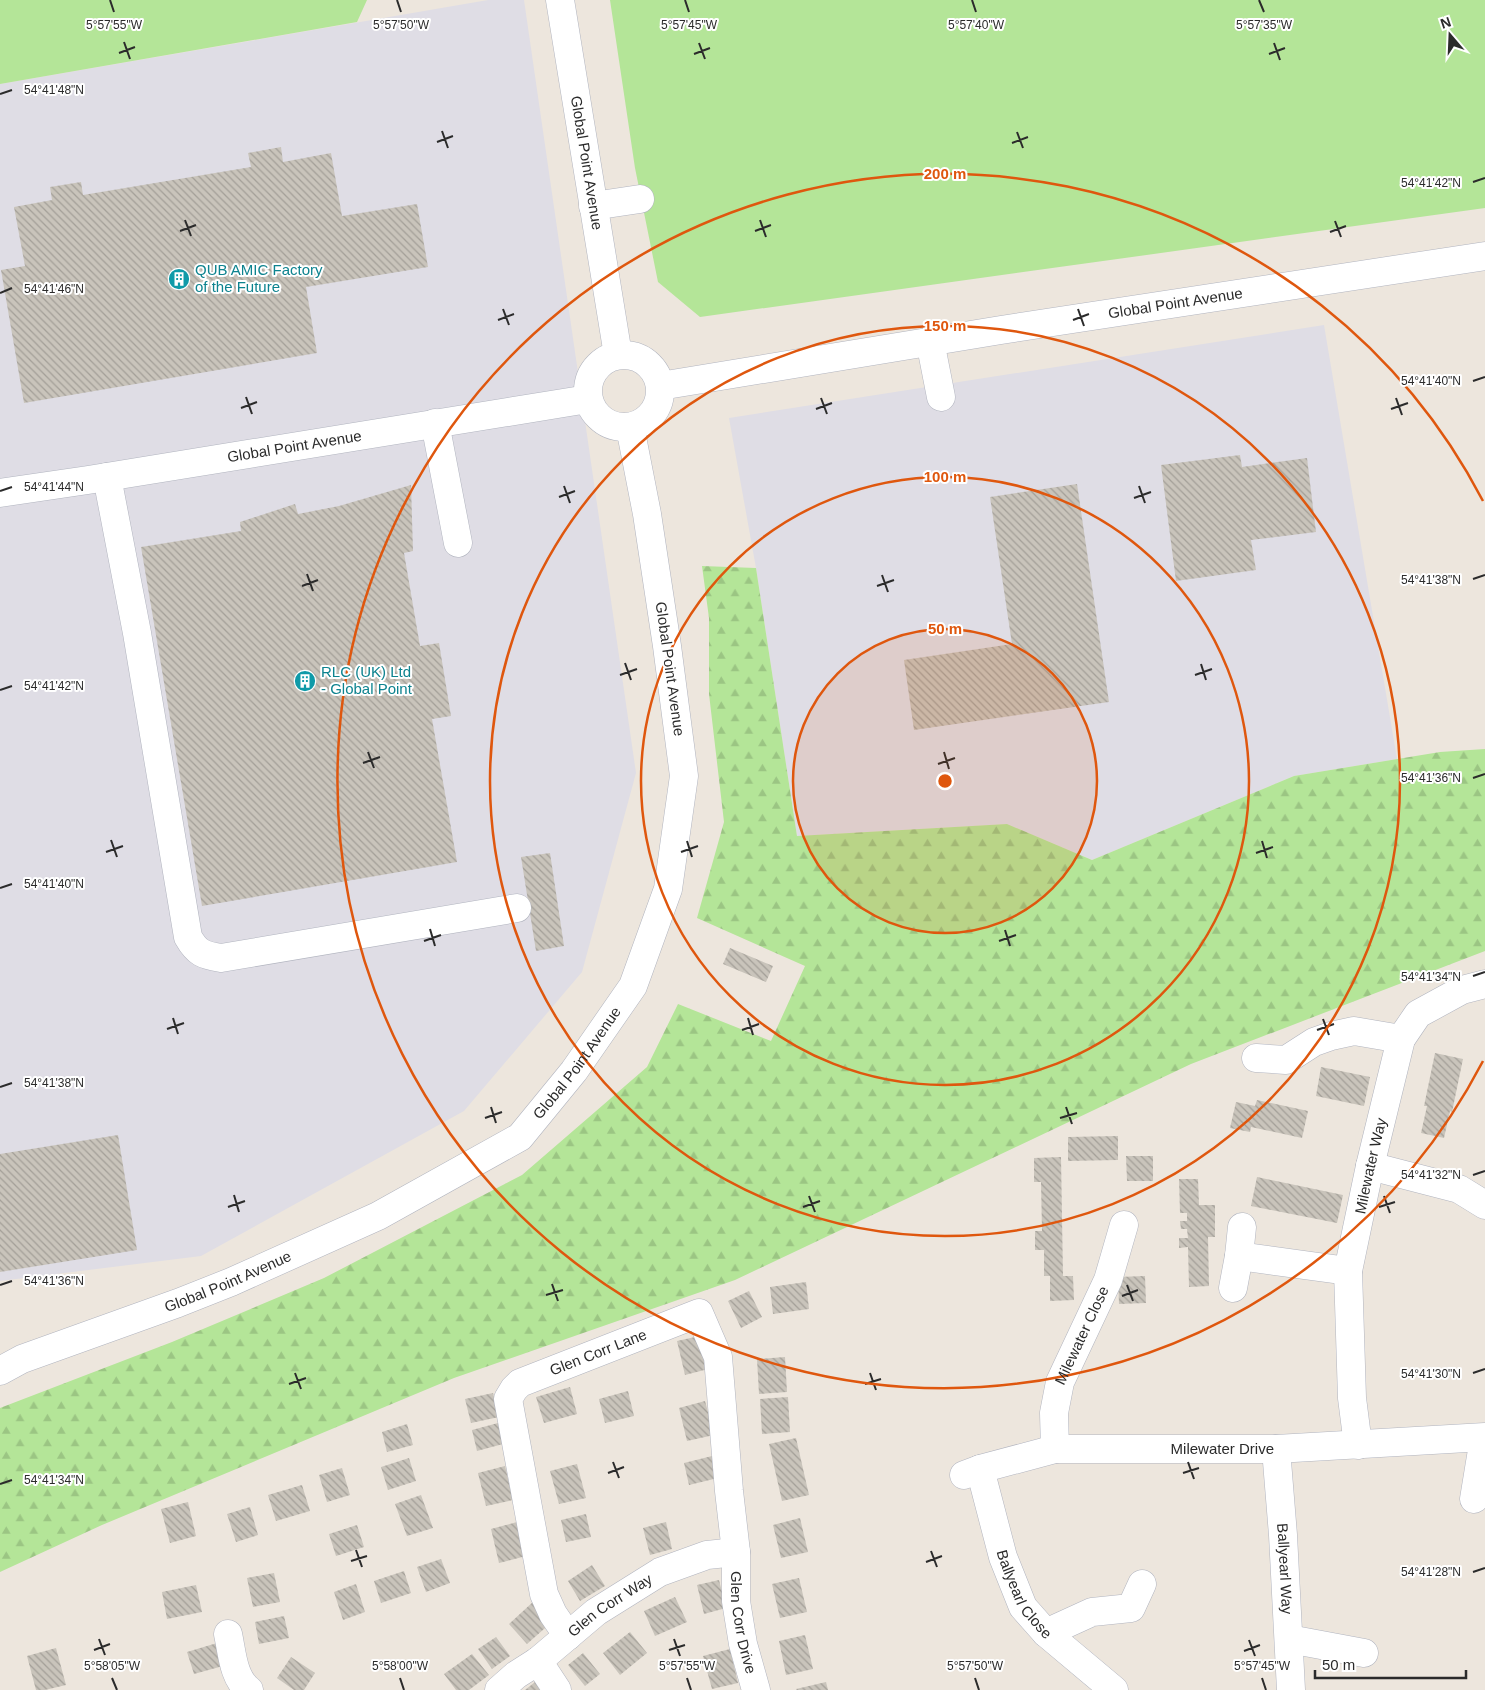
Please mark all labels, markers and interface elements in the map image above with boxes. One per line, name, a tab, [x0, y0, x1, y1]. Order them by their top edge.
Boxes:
north arrow	[1425, 10, 1475, 60]
text: N	[1438, 13, 1453, 32]
text: 5°57'55"W	[86, 18, 143, 32]
text: 5°57'50"W	[373, 18, 430, 32]
text: 5°57'45"W	[661, 18, 718, 32]
text: 5°57'40"W	[948, 18, 1005, 32]
text: 5°57'35"W	[1236, 18, 1293, 32]
text: 54°41'48"N	[24, 83, 84, 97]
street label: Global Point Avenue	[568, 94, 606, 231]
text: 200 m	[924, 165, 966, 182]
text: 54°41'42"N	[1401, 176, 1461, 190]
place label: QUB AMIC Factory of the Future	[195, 261, 323, 295]
building icon: QUB AMIC Factory of the Future	[167, 267, 191, 291]
text: 54°41'46"N	[24, 282, 84, 296]
street label: Global Point Avenue	[1107, 284, 1244, 321]
text: 150 m	[924, 317, 966, 334]
text: 54°41'40"N	[1401, 374, 1461, 388]
street label: Global Point Avenue	[226, 427, 363, 465]
text: 100 m	[924, 468, 966, 485]
text: 54°41'44"N	[24, 480, 84, 494]
text: 54°41'38"N	[1401, 573, 1461, 587]
street label: Global Point Avenue	[653, 601, 688, 737]
text: 50 m	[928, 620, 962, 637]
place label: RLC (UK) Ltd - Global Point	[321, 663, 413, 697]
building icon: RLC (UK) Ltd - Global Point	[293, 669, 317, 693]
text: 54°41'42"N	[24, 679, 84, 693]
text: 54°41'36"N	[1401, 771, 1461, 785]
centre of rings	[936, 772, 954, 790]
text: 54°41'40"N	[24, 877, 84, 891]
text: 54°41'34"N	[1401, 970, 1461, 984]
street label: Global Point Avenue	[529, 1003, 624, 1122]
text: 54°41'38"N	[24, 1076, 84, 1090]
street label: Milewater Way	[1351, 1116, 1390, 1215]
text: 54°41'32"N	[1401, 1168, 1461, 1182]
street label: Global Point Avenue	[162, 1247, 294, 1315]
text: 54°41'36"N	[24, 1274, 84, 1288]
street label: Milewater Close	[1051, 1283, 1112, 1387]
street label: Glen Corr Lane	[547, 1325, 649, 1379]
text: 54°41'30"N	[1401, 1367, 1461, 1381]
street label: Milewater Drive	[1171, 1440, 1274, 1457]
text: 54°41'34"N	[24, 1473, 84, 1487]
street label: Ballyearl Way	[1274, 1522, 1296, 1615]
street label: Ballyearl Close	[993, 1548, 1055, 1642]
text: 54°41'28"N	[1401, 1565, 1461, 1579]
street label: Glen Corr Way	[564, 1570, 656, 1640]
street label: Glen Corr Drive	[728, 1571, 760, 1676]
scale bar	[1315, 1648, 1466, 1680]
text: 50 m	[1322, 1656, 1355, 1673]
text: 5°58'05"W	[84, 1659, 141, 1673]
text: 5°58'00"W	[372, 1659, 429, 1673]
text: 5°57'55"W	[659, 1659, 716, 1673]
text: 5°57'50"W	[947, 1659, 1004, 1673]
text: 5°57'45"W	[1234, 1659, 1291, 1673]

